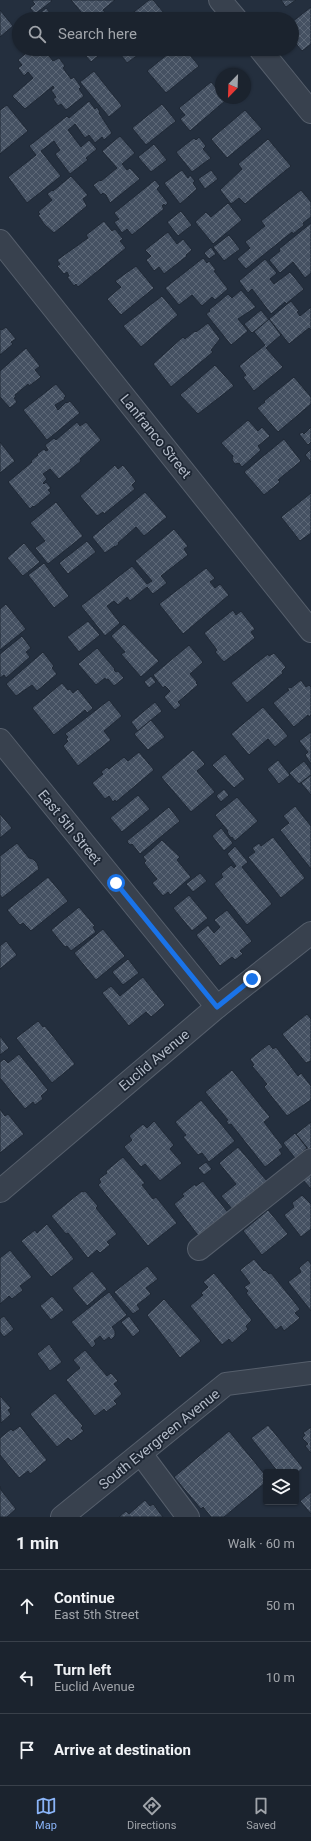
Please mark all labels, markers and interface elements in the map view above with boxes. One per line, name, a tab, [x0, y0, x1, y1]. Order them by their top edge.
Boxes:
search box	[12, 12, 299, 56]
icon: search	[26, 23, 48, 45]
text: Search here	[58, 25, 137, 43]
north arrow	[215, 68, 251, 104]
street label: Lanfranco Street	[117, 391, 195, 481]
street label: East 5th Street	[35, 786, 105, 868]
route start	[107, 874, 125, 892]
route end	[243, 970, 261, 988]
street label: Euclid Avenue	[116, 1026, 192, 1094]
street label: South Evergreen Avenue	[95, 1385, 223, 1493]
map controls	[263, 1469, 299, 1505]
button: layers	[263, 1469, 299, 1505]
text: 1 min	[16, 1533, 59, 1553]
text: Walk · 60 m	[228, 1536, 295, 1551]
text: Continue	[54, 1589, 115, 1607]
icon: ahead	[16, 1595, 38, 1617]
text: 50 m	[266, 1598, 295, 1613]
text: East 5th Street	[54, 1607, 139, 1622]
text: Turn left	[54, 1661, 111, 1679]
icon: left	[16, 1667, 38, 1689]
text: 10 m	[266, 1670, 295, 1685]
text: Euclid Avenue	[54, 1679, 135, 1694]
icon: arrive	[16, 1739, 38, 1761]
text: Arrive at destination	[54, 1741, 191, 1759]
tab: Map	[35, 1795, 57, 1832]
tab: Directions	[127, 1795, 176, 1832]
tab: Saved	[246, 1795, 276, 1832]

